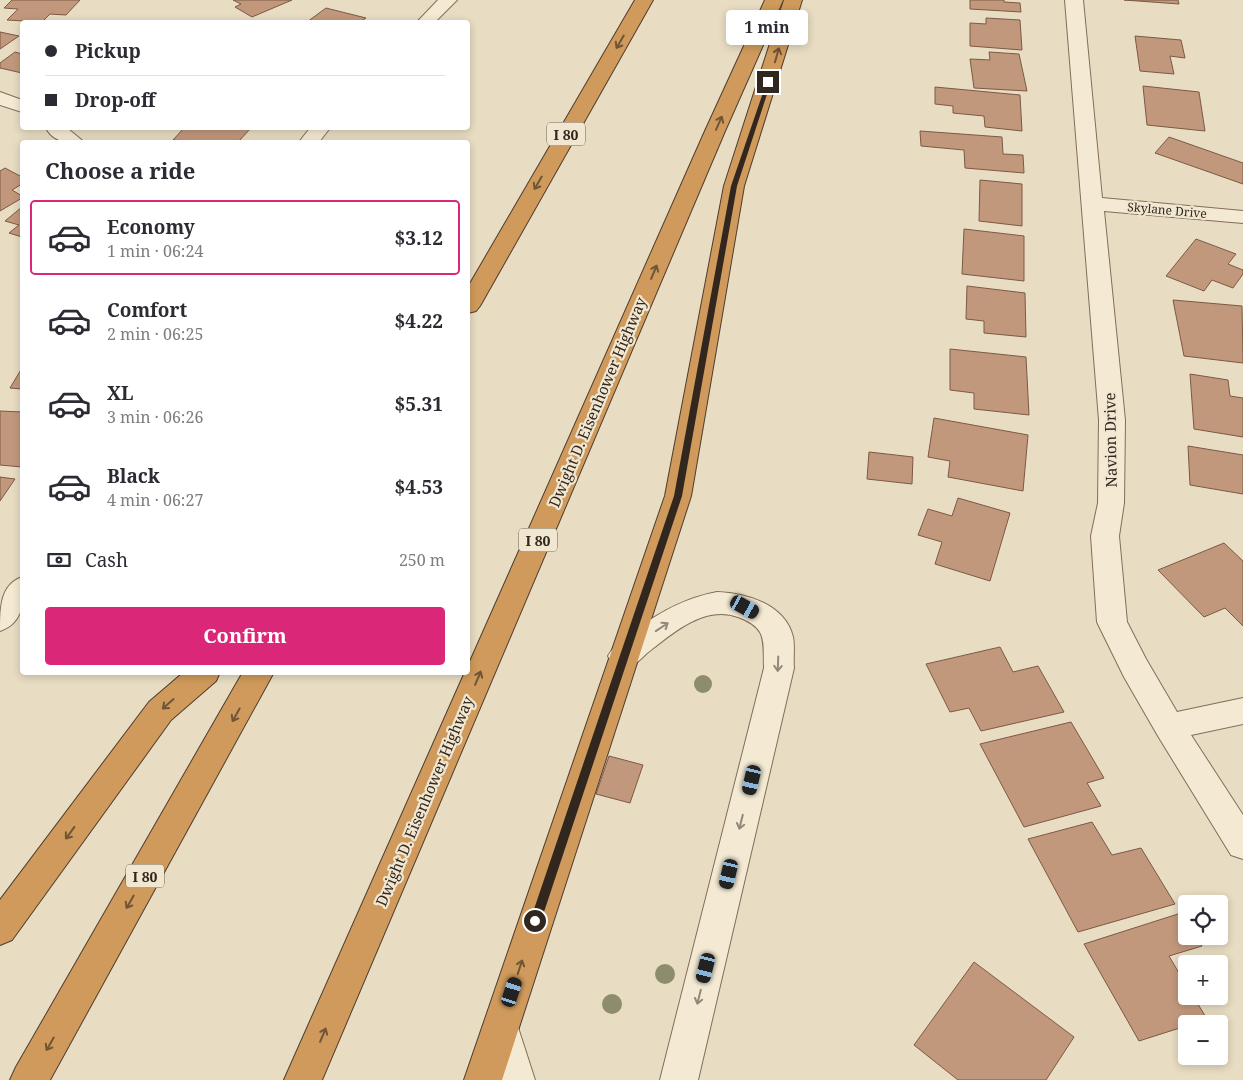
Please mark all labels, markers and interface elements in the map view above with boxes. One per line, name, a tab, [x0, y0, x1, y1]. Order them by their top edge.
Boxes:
callout: 1 min	[727, 9, 809, 44]
text: 1 min	[744, 16, 790, 38]
one-way arrow	[614, 35, 624, 49]
text: Pickup	[75, 38, 141, 64]
one-way arrow	[773, 47, 782, 63]
route end	[757, 71, 779, 93]
text: Drop-off	[75, 87, 155, 113]
one-way arrow	[714, 116, 724, 131]
road number: I 80	[547, 122, 585, 146]
text: Choose a ride	[45, 155, 195, 185]
one-way arrow	[533, 175, 543, 189]
street label: Skylane Drive	[1127, 198, 1207, 222]
text: Economy	[107, 214, 195, 240]
icon: car	[47, 215, 92, 260]
text: $3.12	[394, 225, 443, 251]
text: 1 min · 06:24	[107, 240, 203, 262]
one-way arrow	[650, 265, 660, 280]
street label: Dwight D. Eisenhower Highway	[544, 293, 651, 510]
text: Comfort	[107, 297, 187, 323]
icon: car	[47, 298, 92, 343]
text: $4.22	[394, 308, 443, 334]
text: 2 min · 06:25	[107, 323, 203, 345]
text: XL	[107, 380, 133, 406]
icon: car	[47, 381, 92, 426]
text: $5.31	[394, 391, 443, 417]
street label: Navion Drive	[1099, 392, 1121, 488]
text: 3 min · 06:26	[107, 406, 203, 428]
text: Black	[107, 463, 160, 489]
icon: car	[47, 464, 92, 509]
text: $4.53	[394, 474, 443, 500]
text: 4 min · 06:27	[107, 489, 203, 511]
road number: I 80	[519, 528, 557, 552]
icon: cash	[45, 546, 73, 574]
text: Cash	[85, 547, 128, 573]
text: 250 m	[399, 549, 445, 571]
car	[728, 593, 761, 621]
button: Confirm	[45, 607, 445, 665]
one-way arrow	[655, 621, 669, 632]
one-way arrow	[773, 656, 783, 672]
one-way arrow	[474, 670, 483, 685]
street label: Dwight D. Eisenhower Highway	[371, 692, 478, 909]
one-way arrow	[162, 698, 175, 709]
one-way arrow	[230, 707, 240, 722]
car	[741, 764, 762, 796]
one-way arrow	[736, 814, 745, 830]
one-way arrow	[64, 826, 75, 839]
car	[718, 858, 739, 890]
road number: I 80	[126, 864, 164, 888]
one-way arrow	[125, 895, 135, 910]
map controls	[1178, 895, 1228, 1065]
button: locate	[1178, 895, 1228, 945]
route start	[524, 910, 546, 932]
car	[695, 952, 716, 984]
button: +	[1178, 955, 1228, 1005]
one-way arrow	[516, 959, 526, 975]
car	[500, 975, 523, 1009]
one-way arrow	[694, 989, 703, 1005]
button: −	[1178, 1015, 1228, 1065]
one-way arrow	[318, 1028, 328, 1043]
one-way arrow	[45, 1036, 55, 1051]

